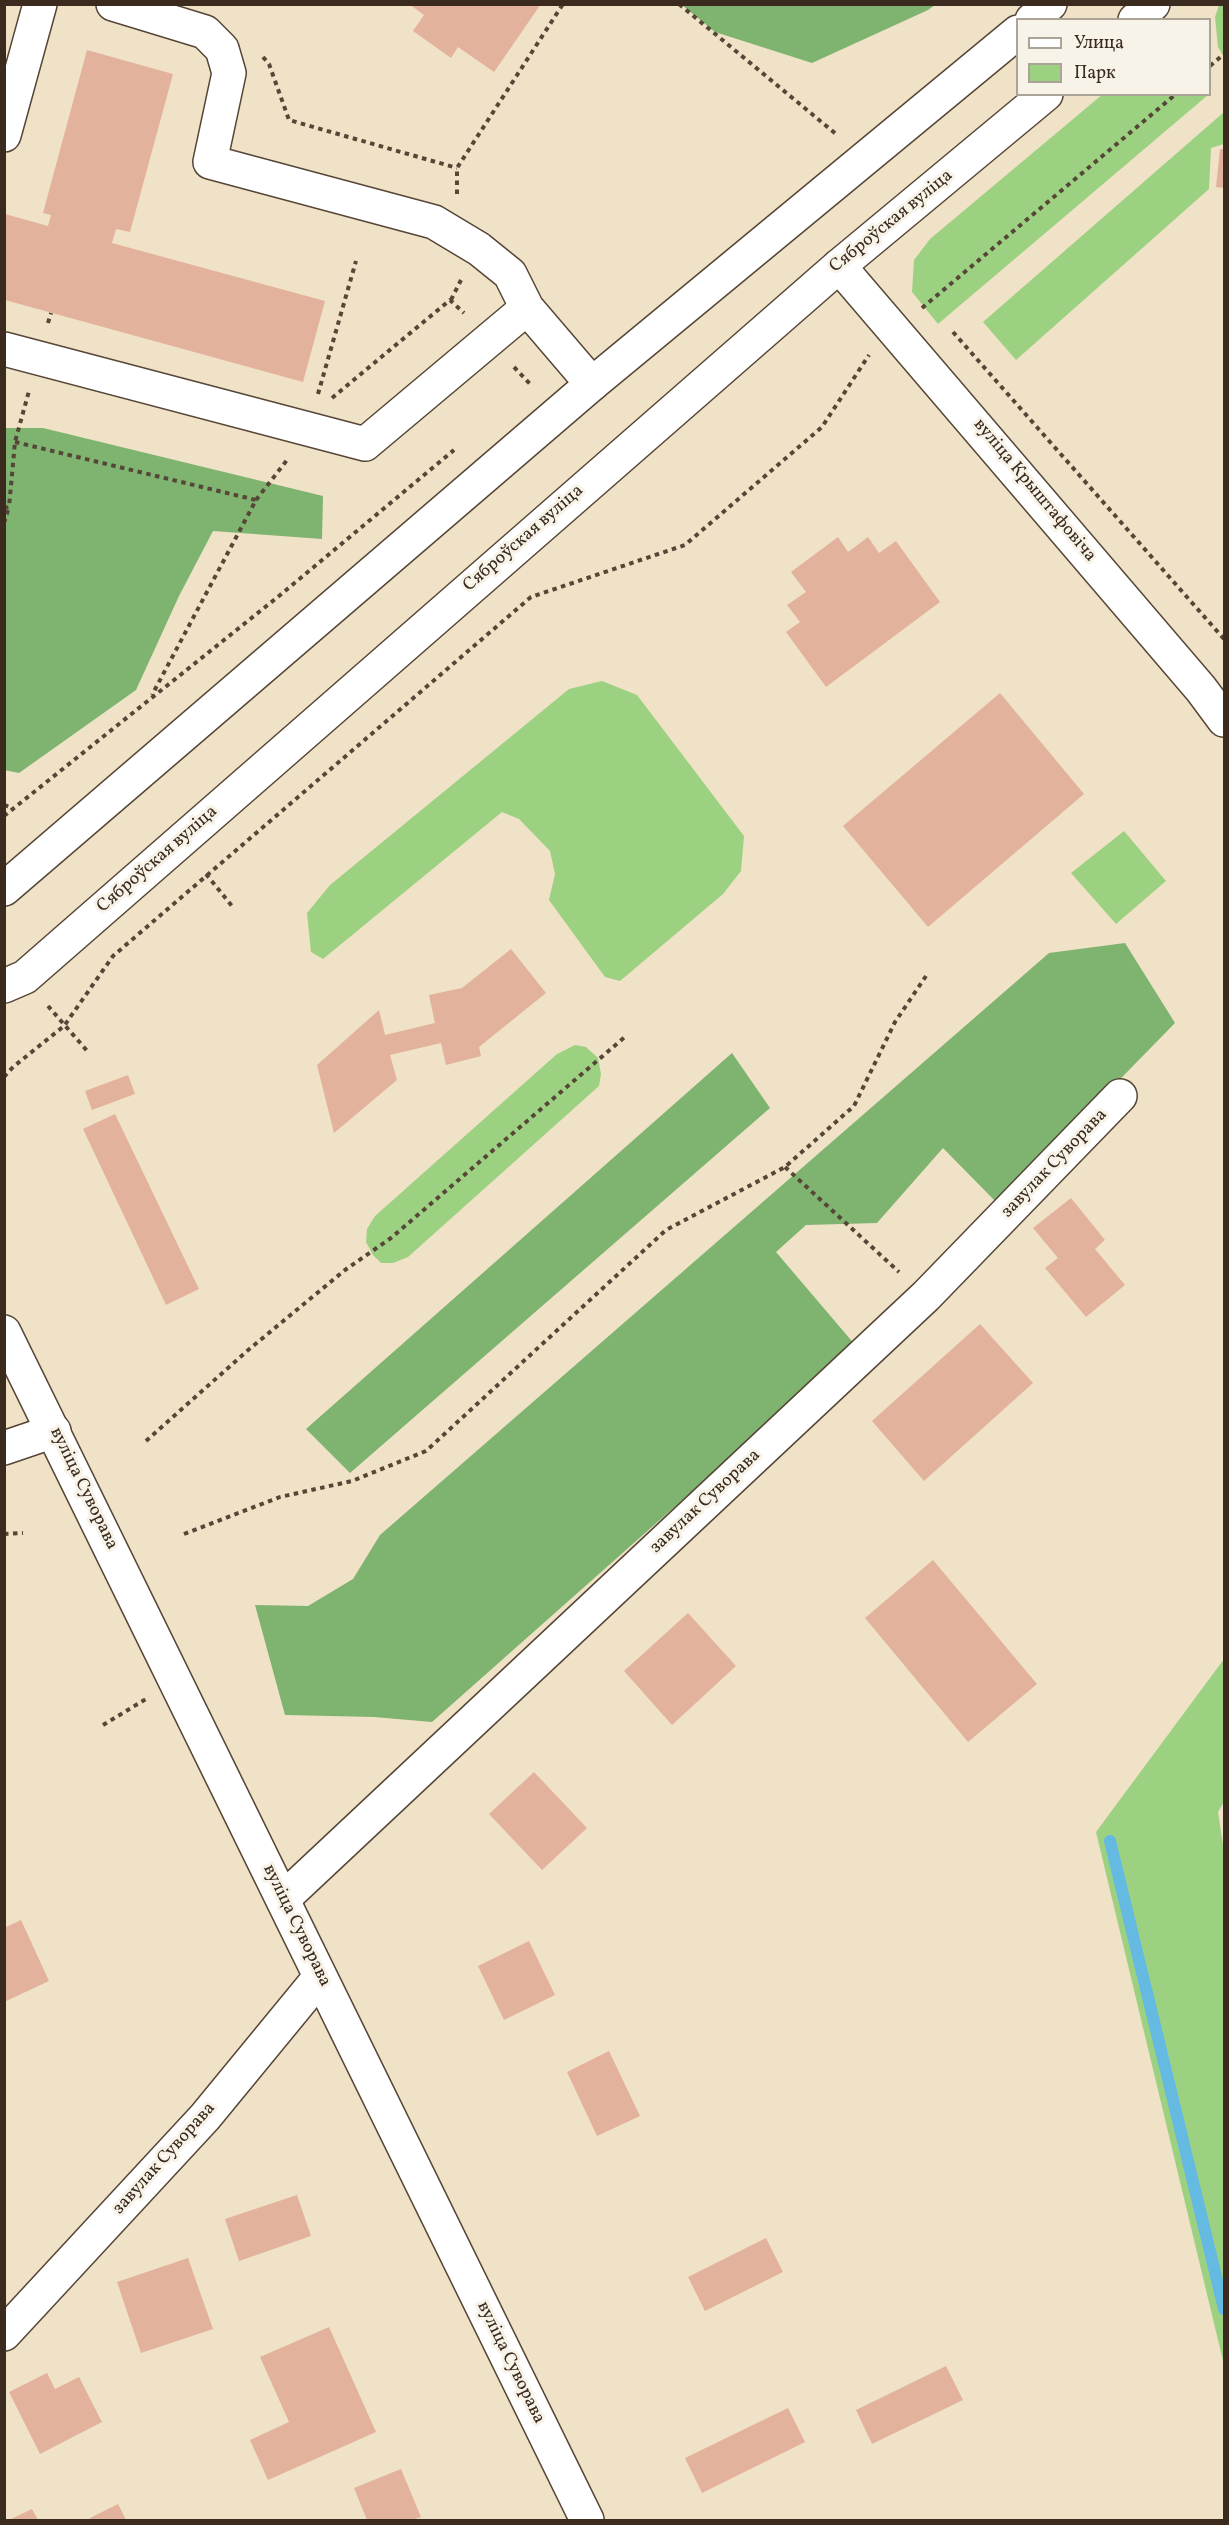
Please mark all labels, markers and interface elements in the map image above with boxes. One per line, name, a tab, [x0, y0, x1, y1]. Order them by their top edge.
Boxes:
legend	[1016, 18, 1211, 96]
text: Улица	[1074, 31, 1124, 56]
text: Парк	[1074, 61, 1116, 86]
street label: Сяброўская вуліца	[826, 166, 958, 278]
street label: вуліца Крыштафовіча	[968, 415, 1100, 567]
street label: Сяброўская вуліца	[459, 481, 589, 597]
street label: Сяброўская вуліца	[93, 802, 223, 918]
street label: завулак Суворава	[997, 1105, 1113, 1223]
street label: вуліца Суворава	[44, 1424, 122, 1554]
street label: завулак Суворава	[646, 1445, 766, 1559]
street label: вуліца Суворава	[257, 1861, 335, 1991]
street label: завулак Суворава	[109, 2099, 221, 2219]
street label: вуліца Суворава	[471, 2298, 549, 2428]

